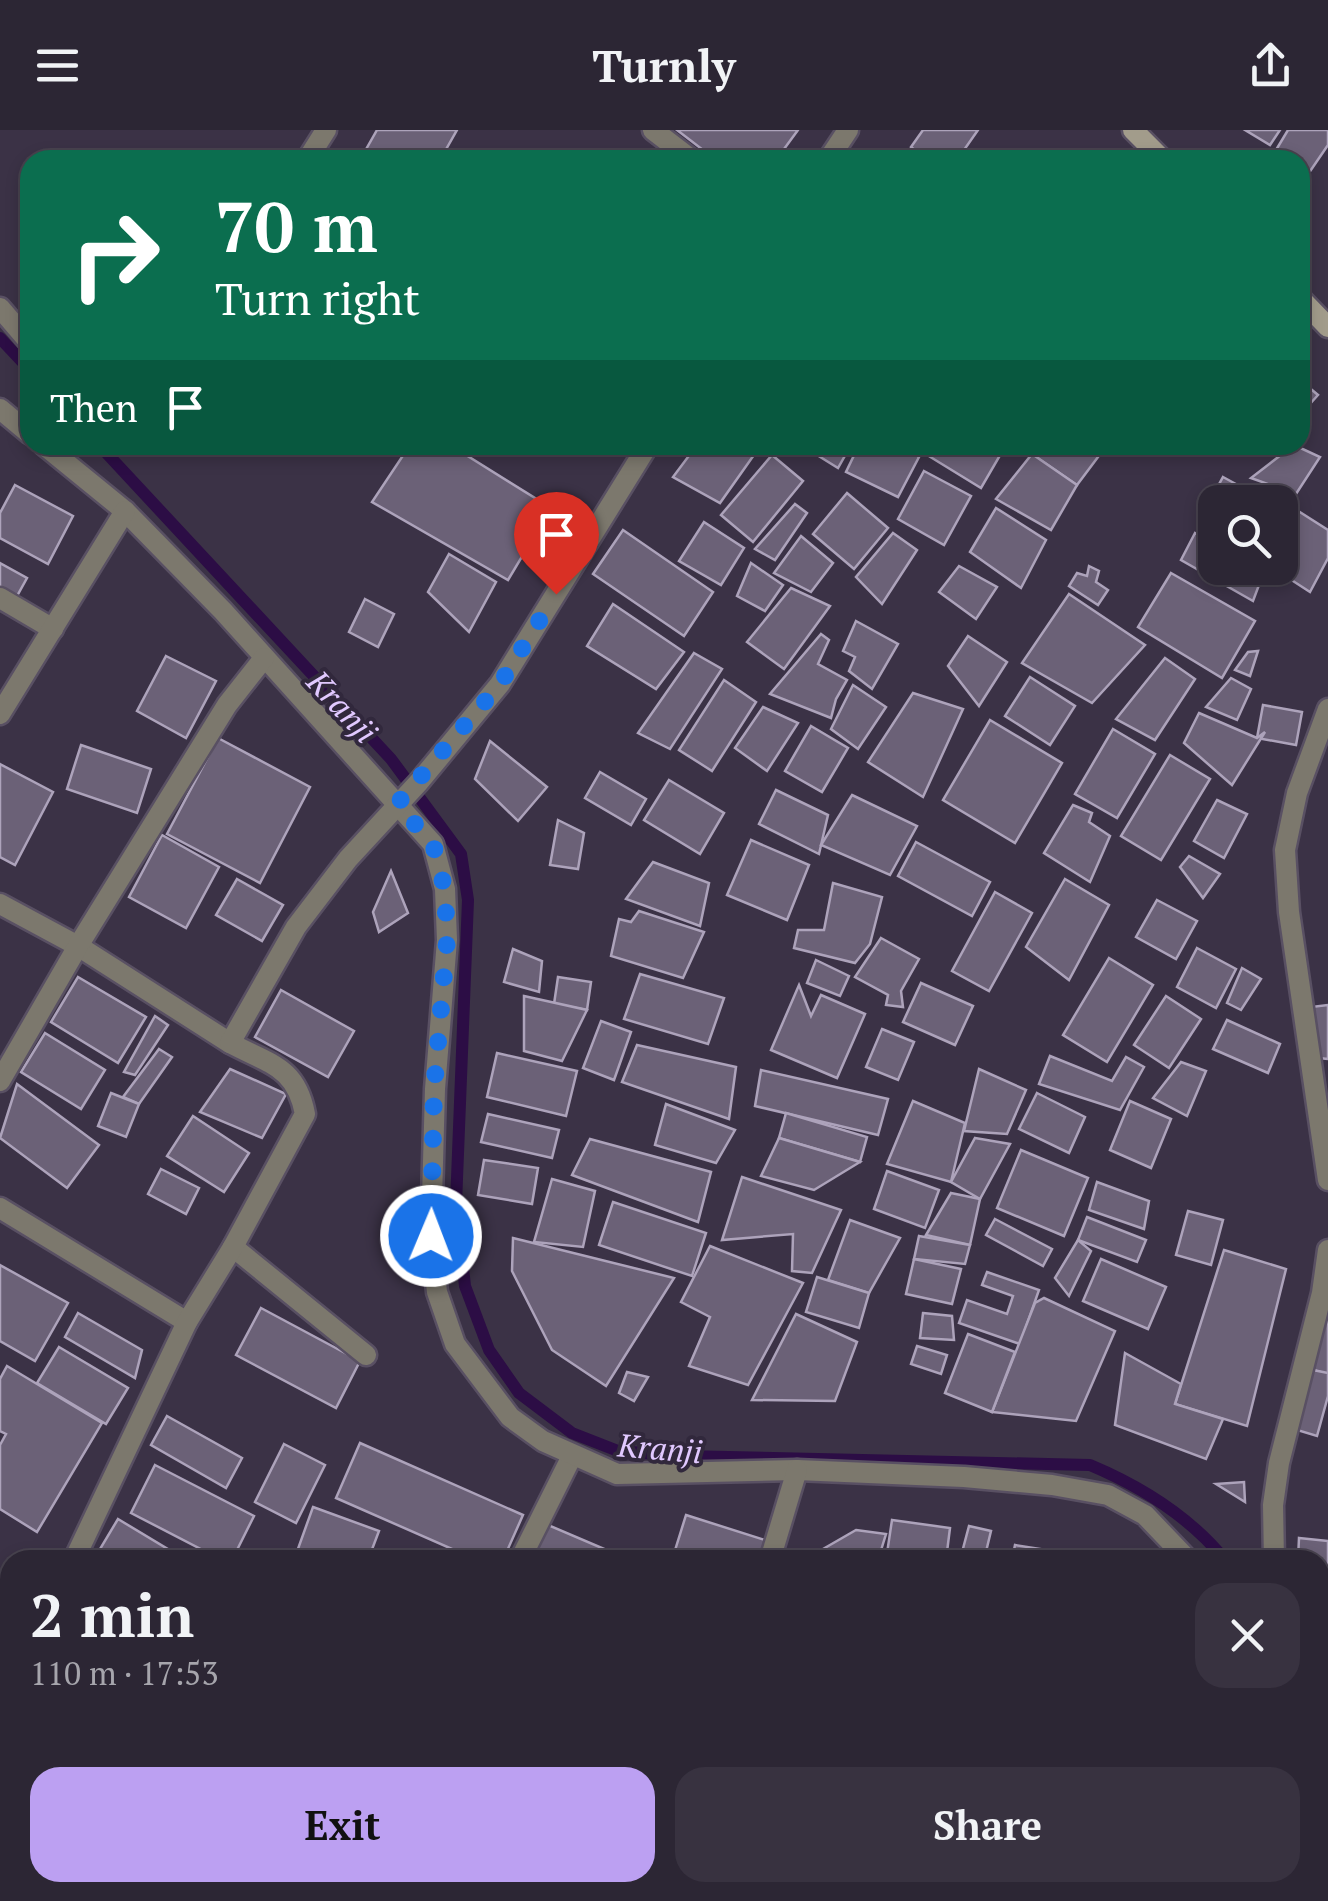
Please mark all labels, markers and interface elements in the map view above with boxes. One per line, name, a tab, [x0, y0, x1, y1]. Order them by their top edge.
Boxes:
text: Turnly	[592, 35, 736, 95]
icon: menu	[30, 38, 85, 93]
icon: share	[1243, 38, 1298, 93]
text: 70 m	[215, 179, 378, 272]
icon: right	[50, 190, 180, 320]
text: Turn right	[215, 268, 420, 328]
icon: arrive	[158, 380, 213, 435]
text: Then	[50, 383, 138, 433]
map controls	[1198, 485, 1298, 585]
button: search	[1198, 485, 1298, 585]
pin	[514, 492, 599, 595]
icon: arrive	[529, 507, 584, 562]
water label: Kranji	[298, 660, 387, 752]
position arrow	[379, 1184, 483, 1288]
water label: Kranji	[615, 1423, 704, 1473]
text: 2 min	[30, 1575, 194, 1654]
button: close	[1195, 1583, 1300, 1688]
text: 110 m · 17:53	[30, 1652, 218, 1694]
button: Exit	[30, 1767, 655, 1882]
button: Share	[675, 1767, 1300, 1882]

